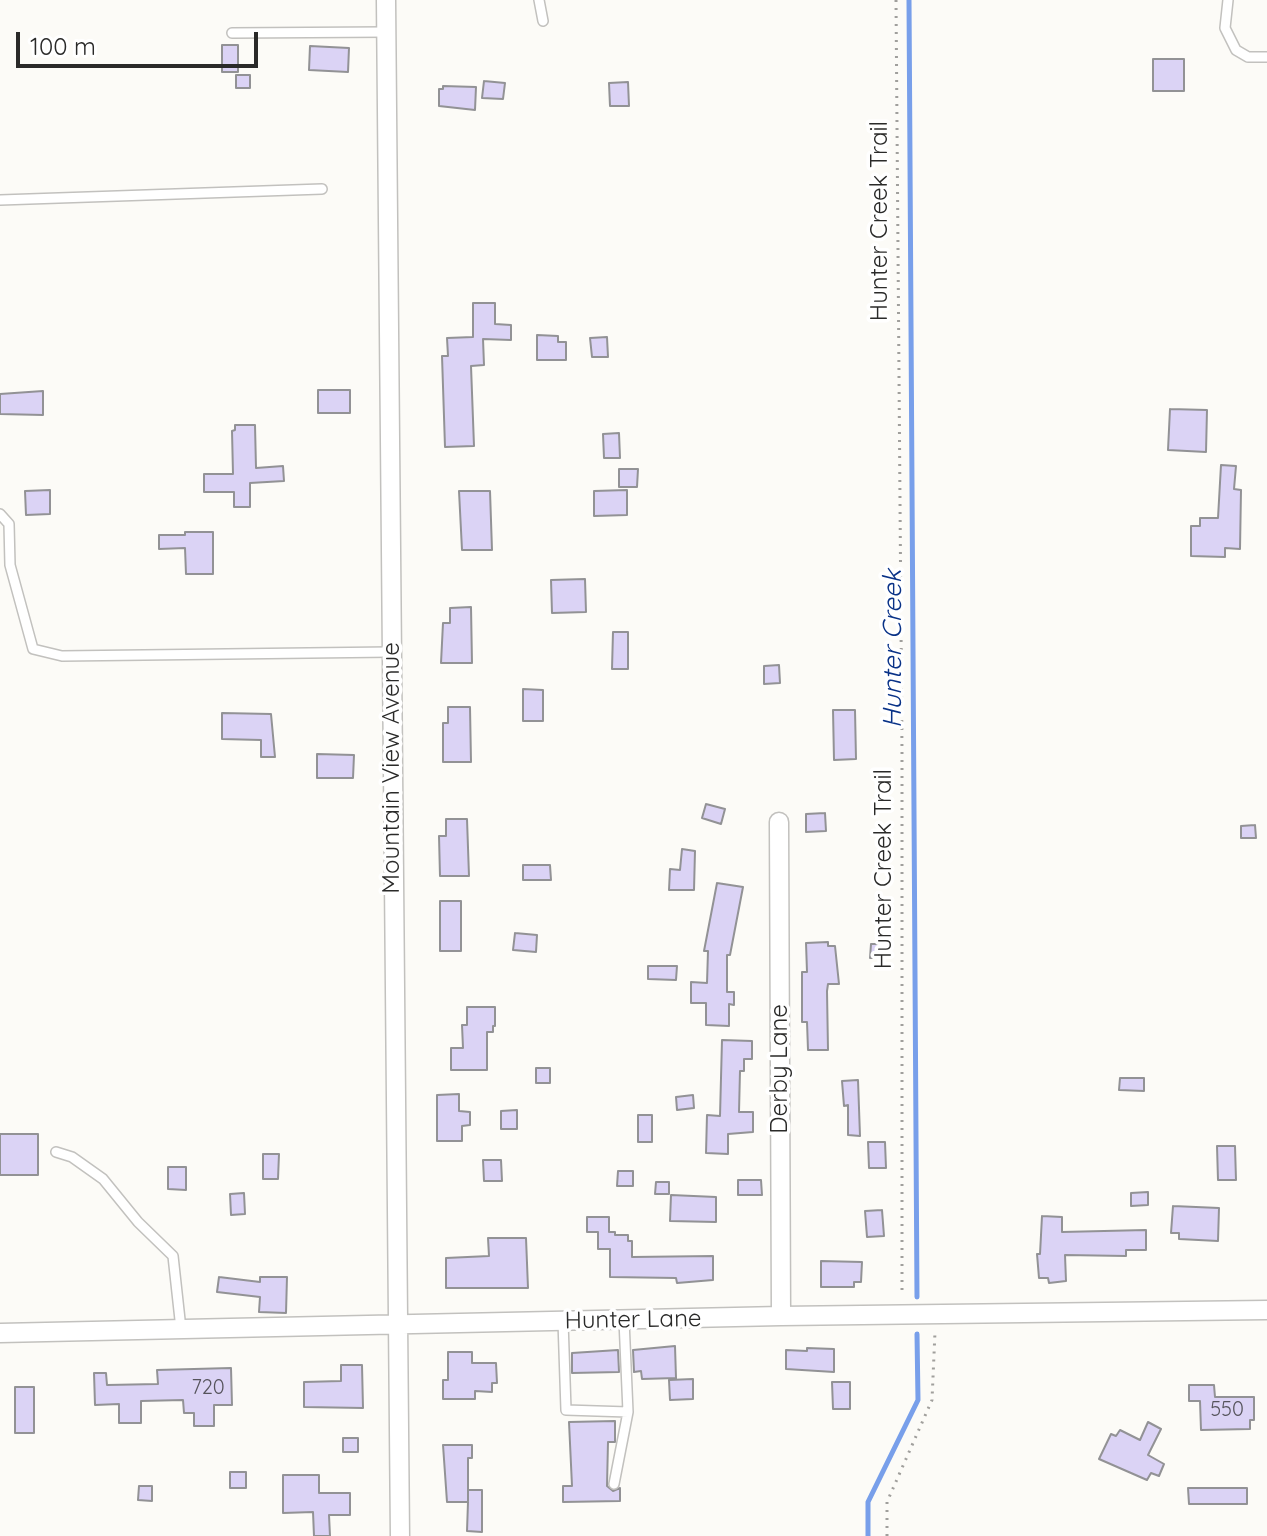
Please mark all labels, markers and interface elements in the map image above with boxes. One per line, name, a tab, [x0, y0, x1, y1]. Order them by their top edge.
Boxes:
scale bar	[20, 16, 262, 66]
text: 100 m	[30, 31, 96, 61]
street label: Hunter Creek Trail	[866, 121, 894, 321]
water label: Hunter Creek	[877, 570, 909, 728]
street label: Mountain View Avenue	[378, 642, 406, 894]
street label: Hunter Creek Trail	[870, 769, 898, 969]
street label: Derby Lane	[766, 1004, 794, 1134]
street label: Hunter Lane	[564, 1304, 702, 1336]
house number: 720	[191, 1376, 225, 1400]
house number: 550	[1210, 1398, 1244, 1422]

